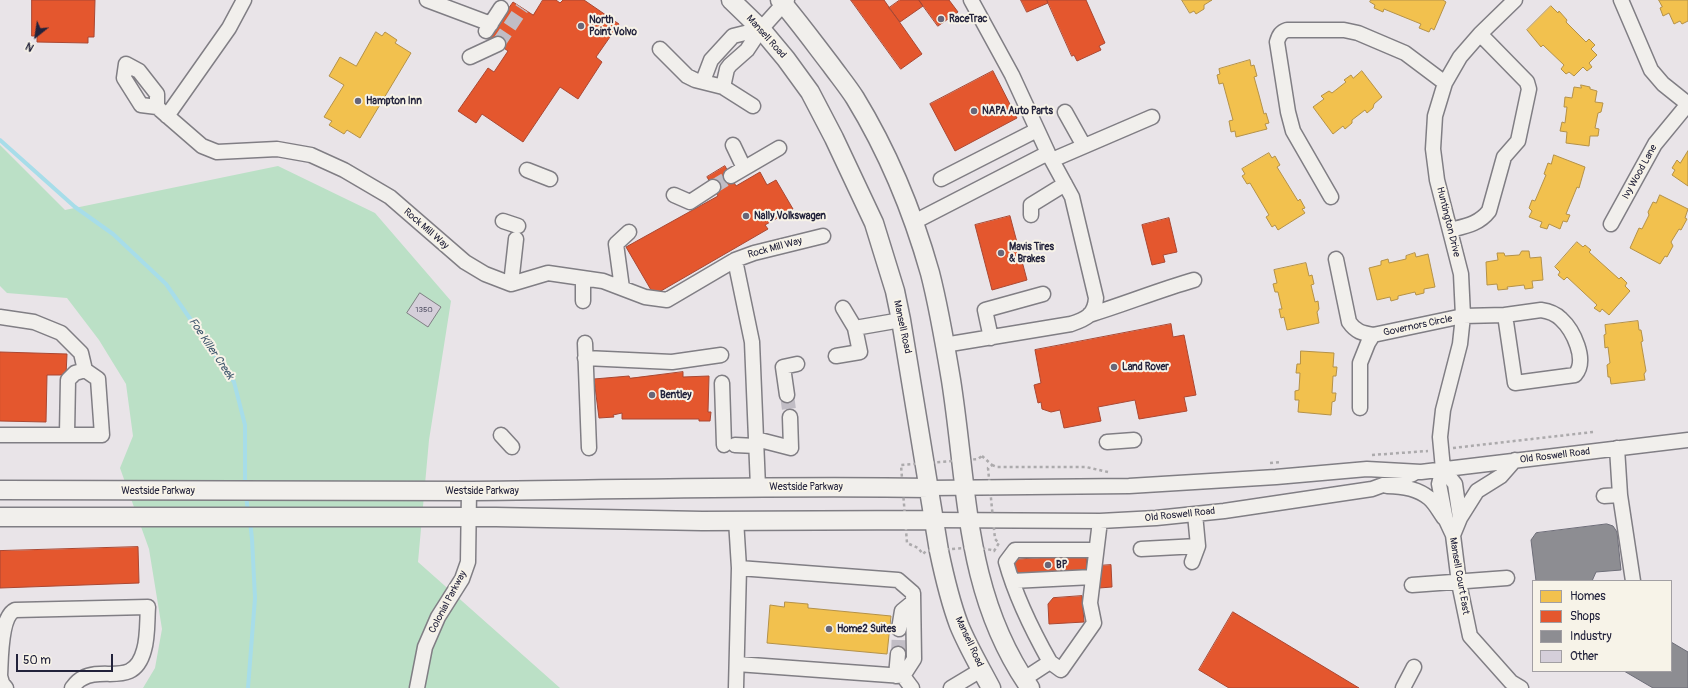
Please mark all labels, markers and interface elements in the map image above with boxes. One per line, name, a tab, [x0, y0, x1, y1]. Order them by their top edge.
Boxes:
street label: Mansell Road	[743, 13, 789, 61]
place label: RaceTrac	[949, 13, 987, 25]
place label: North Point Volvo	[589, 14, 637, 38]
marker: RaceTrac	[936, 14, 946, 24]
north arrow	[16, 16, 56, 56]
marker: North Point Volvo	[576, 21, 586, 31]
text: N	[23, 39, 36, 54]
place label: Hampton Inn	[366, 95, 422, 107]
marker: Hampton Inn	[353, 96, 363, 106]
place label: NAPA Auto Parts	[982, 105, 1053, 117]
marker: NAPA Auto Parts	[969, 106, 979, 116]
street label: Ivy Wood Lane	[1620, 143, 1660, 201]
street label: Huntington Drive	[1433, 186, 1463, 258]
street label: Rock Mill Way	[401, 206, 451, 252]
place label: Nally Volkswagen	[754, 210, 826, 222]
marker: Nally Volkswagen	[741, 211, 751, 221]
street label: Rock Mill Way	[746, 235, 804, 261]
place label: Mavis Tires & Brakes	[1009, 241, 1054, 264]
marker: Mavis Tires & Brakes	[996, 248, 1006, 258]
street label: Mansell Road	[891, 299, 913, 355]
house number: 1350	[415, 305, 433, 315]
street label: Governors Circle	[1382, 313, 1454, 339]
water label: Foe Killer Creek	[186, 316, 236, 382]
place label: Land Rover	[1122, 361, 1169, 373]
marker: Land Rover	[1109, 362, 1119, 372]
place label: Bentley	[660, 389, 692, 401]
marker: Bentley	[647, 390, 657, 400]
street label: Old Roswell Road	[1519, 446, 1591, 466]
street label: Westside Parkway	[769, 481, 843, 493]
street label: Westside Parkway	[121, 485, 195, 497]
street label: Westside Parkway	[445, 485, 519, 497]
street label: Old Roswell Road	[1144, 505, 1216, 525]
street label: Mansell Court East	[1446, 537, 1472, 615]
place label: BP	[1056, 559, 1067, 571]
marker: BP	[1043, 560, 1053, 570]
street label: Colonial Parkway	[427, 569, 469, 635]
legend	[1532, 580, 1672, 672]
text: Homes	[1570, 589, 1606, 604]
text: Shops	[1570, 609, 1600, 624]
street label: Mansell Road	[952, 615, 986, 669]
place label: Home2 Suites	[837, 623, 896, 635]
marker: Home2 Suites	[824, 624, 834, 634]
text: Industry	[1570, 629, 1612, 644]
scale bar	[18, 646, 115, 672]
text: Other	[1570, 649, 1598, 664]
text: 50 m	[23, 653, 51, 668]

